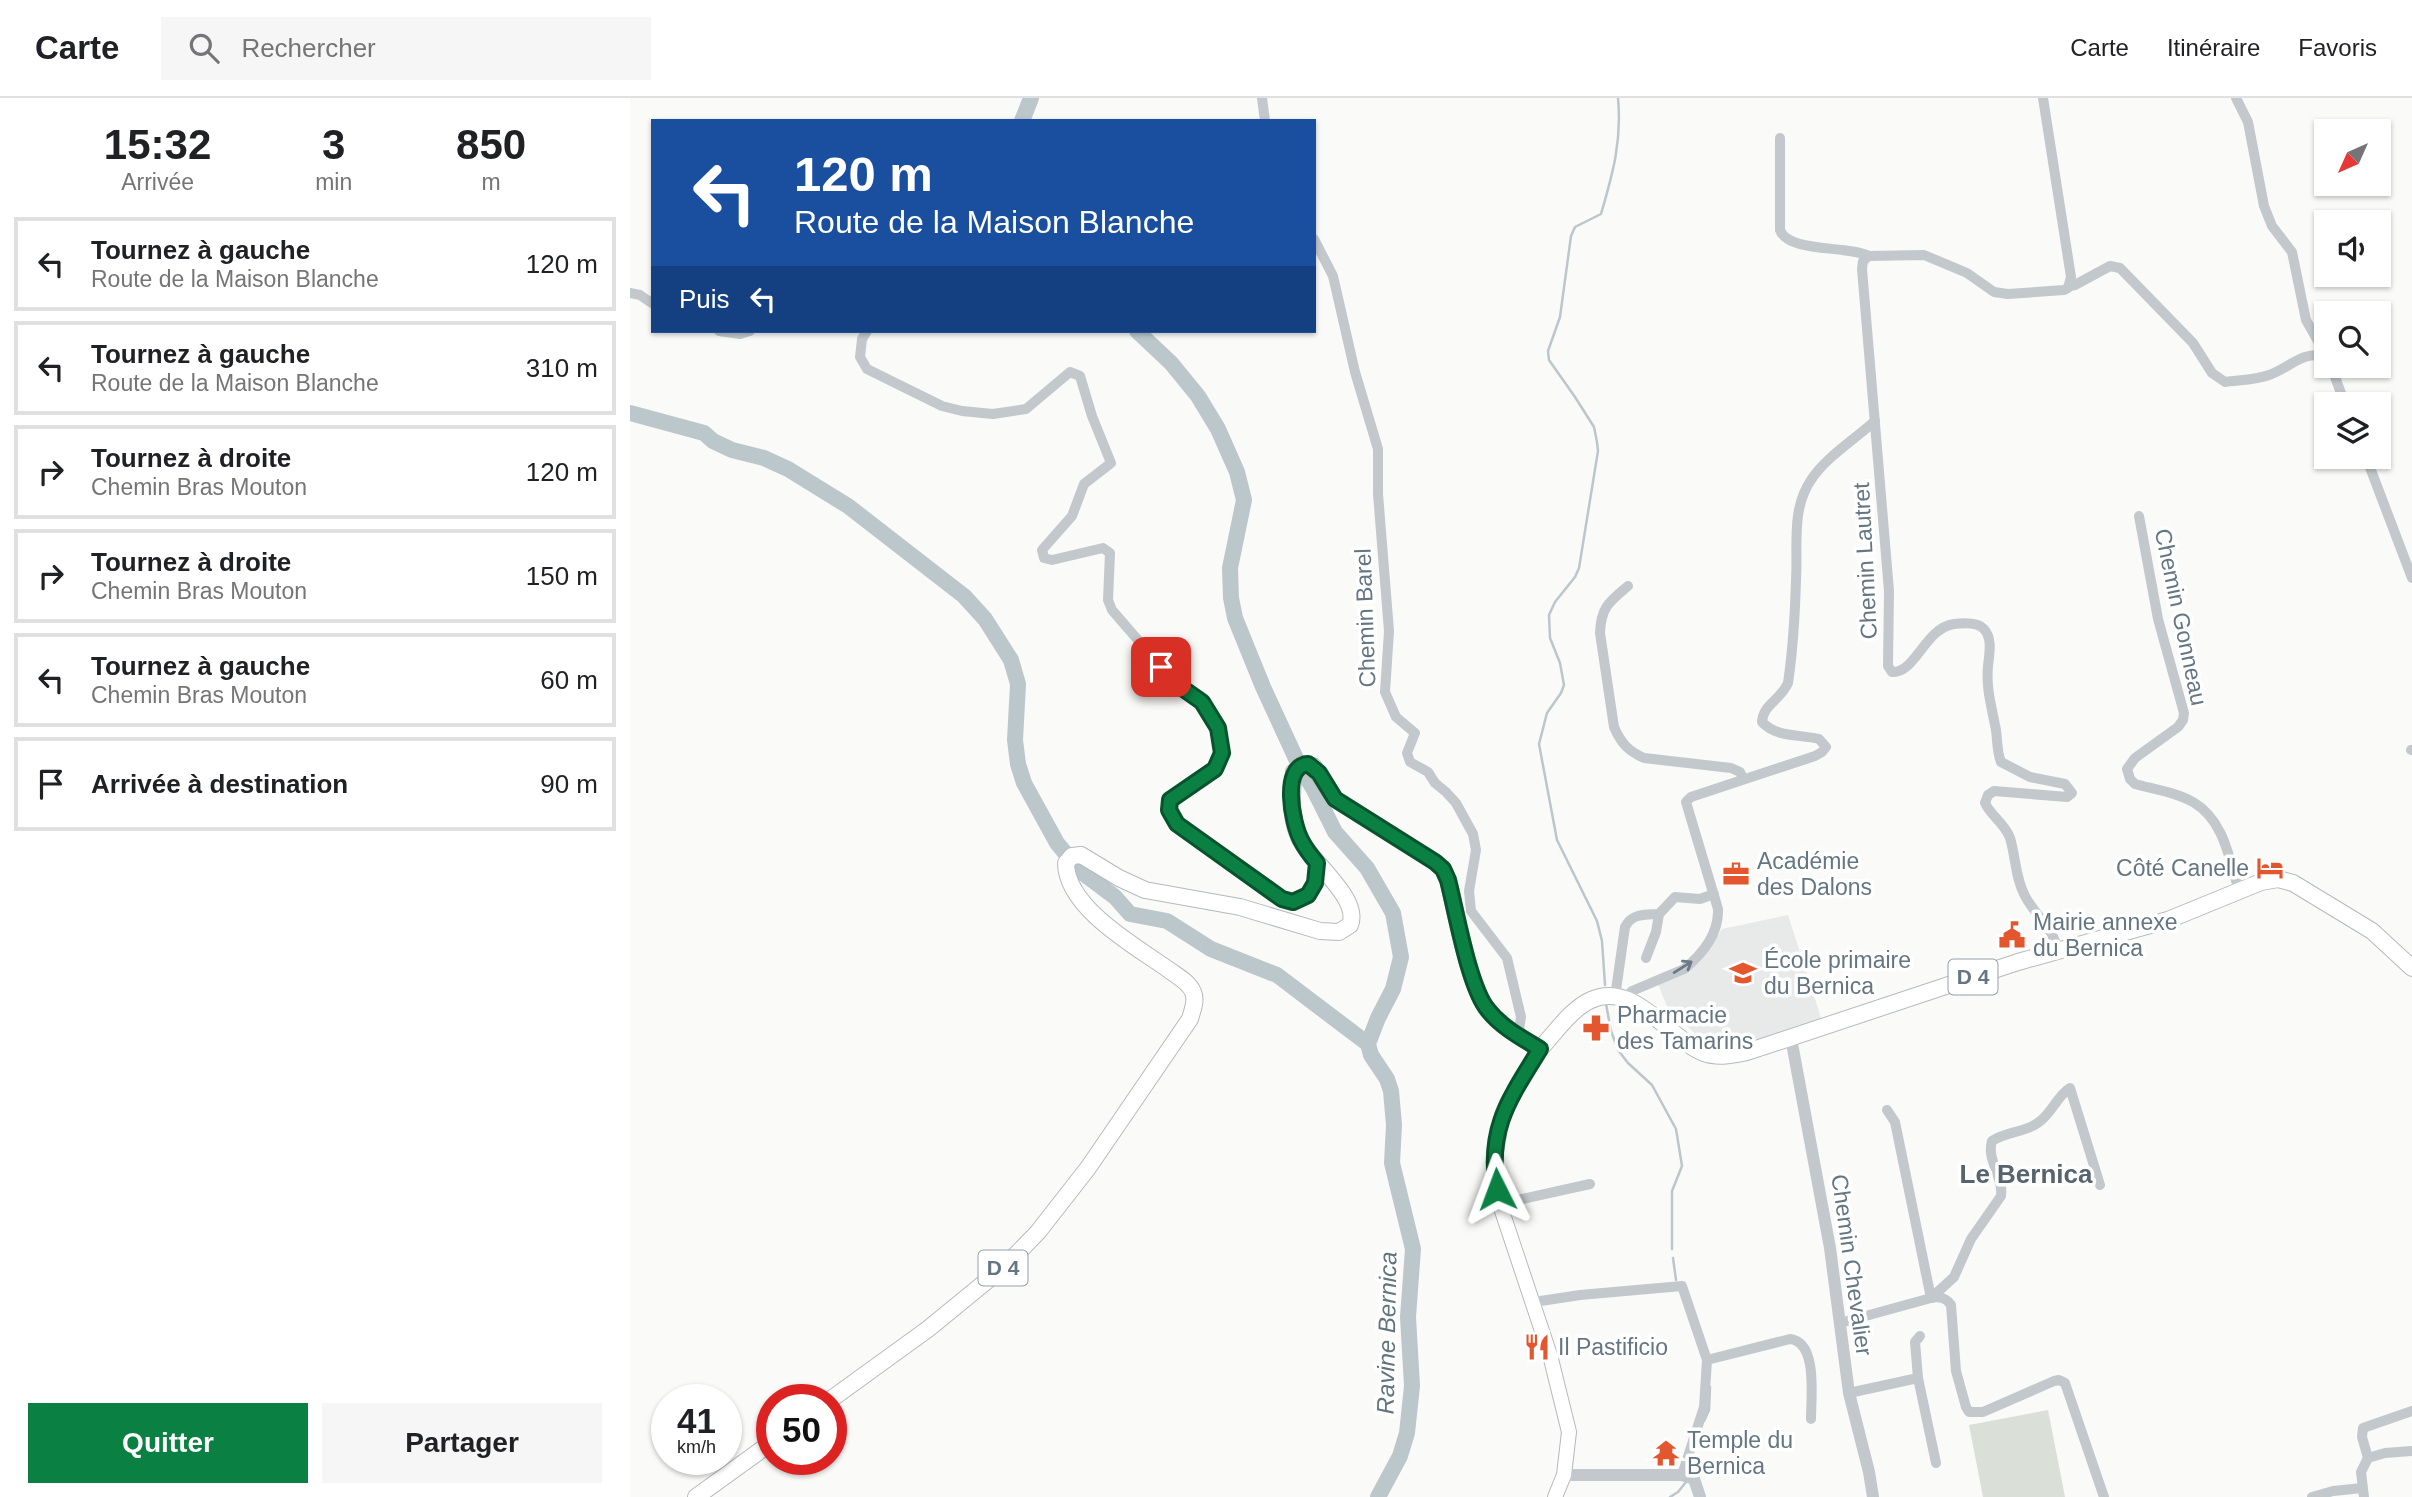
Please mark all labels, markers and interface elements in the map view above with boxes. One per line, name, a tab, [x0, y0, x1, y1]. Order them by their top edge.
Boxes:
search box	[161, 17, 651, 80]
text: Carte	[35, 29, 119, 66]
icon: search	[185, 29, 223, 67]
text: Rechercher	[241, 33, 376, 63]
text: Carte	[2070, 34, 2129, 61]
text: Itinéraire	[2167, 34, 2260, 61]
text: Favoris	[2298, 34, 2377, 61]
north arrow	[2314, 119, 2390, 196]
map controls	[2314, 119, 2391, 469]
text: 15:32	[104, 121, 211, 168]
text: 3	[322, 121, 345, 168]
text: 850	[456, 121, 526, 168]
icon: left	[679, 147, 770, 238]
text: 120 m	[794, 147, 933, 201]
text: Arrivée	[121, 169, 194, 195]
text: min	[315, 169, 352, 195]
text: m	[482, 169, 501, 195]
text: Route de la Maison Blanche	[794, 204, 1194, 240]
button: sound	[2314, 210, 2391, 287]
text: Tournez à gauche	[91, 235, 310, 265]
icon: left	[32, 245, 70, 283]
text: 120 m	[526, 249, 598, 279]
text: Route de la Maison Blanche	[91, 266, 379, 292]
icon: left	[744, 280, 782, 318]
text: Puis	[679, 284, 730, 314]
button: search	[2314, 301, 2391, 378]
text: Tournez à gauche	[91, 339, 310, 369]
icon: left	[32, 349, 70, 387]
text: 310 m	[526, 353, 598, 383]
text: Route de la Maison Blanche	[91, 370, 379, 396]
button: layers	[2314, 392, 2391, 469]
text: Tournez à droite	[91, 443, 291, 473]
icon: right	[32, 453, 70, 491]
text: 120 m	[526, 457, 598, 487]
text: Chemin Bras Mouton	[91, 474, 307, 500]
street label: Chemin Lautret	[1848, 481, 1882, 640]
street label: Chemin Gonneau	[2150, 526, 2212, 708]
text: Tournez à droite	[91, 547, 291, 577]
street label: Chemin Barel	[1350, 548, 1380, 688]
icon: right	[32, 557, 70, 595]
text: 150 m	[526, 561, 598, 591]
text: Chemin Bras Mouton	[91, 578, 307, 604]
pin	[1131, 637, 1191, 697]
icon: arrive	[1142, 648, 1180, 686]
text: Tournez à gauche	[91, 651, 310, 681]
icon: left	[32, 661, 70, 699]
text: 60 m	[540, 665, 598, 695]
text: Chemin Bras Mouton	[91, 682, 307, 708]
icon: arrive	[32, 765, 70, 803]
text: Arrivée à destination	[91, 769, 348, 799]
text: 90 m	[540, 769, 598, 799]
place label: Académie des Dalons	[1757, 848, 1872, 900]
hotel icon: Côté Canelle	[2255, 853, 2285, 883]
place label: Côté Canelle	[2116, 855, 2249, 881]
office icon: Académie des Dalons	[1721, 859, 1751, 889]
place label: Mairie annexe du Bernica	[2033, 909, 2177, 961]
public building icon: Mairie annexe du Bernica	[1997, 920, 2027, 950]
place label: École primaire du Bernica	[1764, 947, 1911, 999]
school or university icon: École primaire du Bernica	[1728, 958, 1758, 988]
one-way arrow	[1673, 960, 1692, 975]
road number: D 4	[1948, 960, 1998, 994]
place label: Pharmacie des Tamarins	[1617, 1002, 1753, 1054]
pharmacy icon: Pharmacie des Tamarins	[1581, 1013, 1611, 1043]
position arrow	[1460, 1152, 1534, 1226]
district label: Le Bernica	[1960, 1159, 2093, 1189]
street label: Chemin Chevalier	[1826, 1173, 1878, 1358]
road number: D 4	[978, 1250, 1028, 1286]
water label: Ravine Bernica	[1372, 1251, 1401, 1415]
restaurant icon: Il Pastificio	[1522, 1332, 1552, 1362]
place label: Il Pastificio	[1558, 1334, 1668, 1360]
speed limit sign: 50	[756, 1384, 847, 1475]
text: 41	[677, 1401, 716, 1440]
button: Quitter	[28, 1403, 308, 1483]
button: Partager	[322, 1403, 602, 1483]
place label: Temple du Bernica	[1687, 1427, 1793, 1479]
text: km/h	[677, 1437, 716, 1457]
temple icon: Temple du Bernica	[1651, 1438, 1681, 1468]

